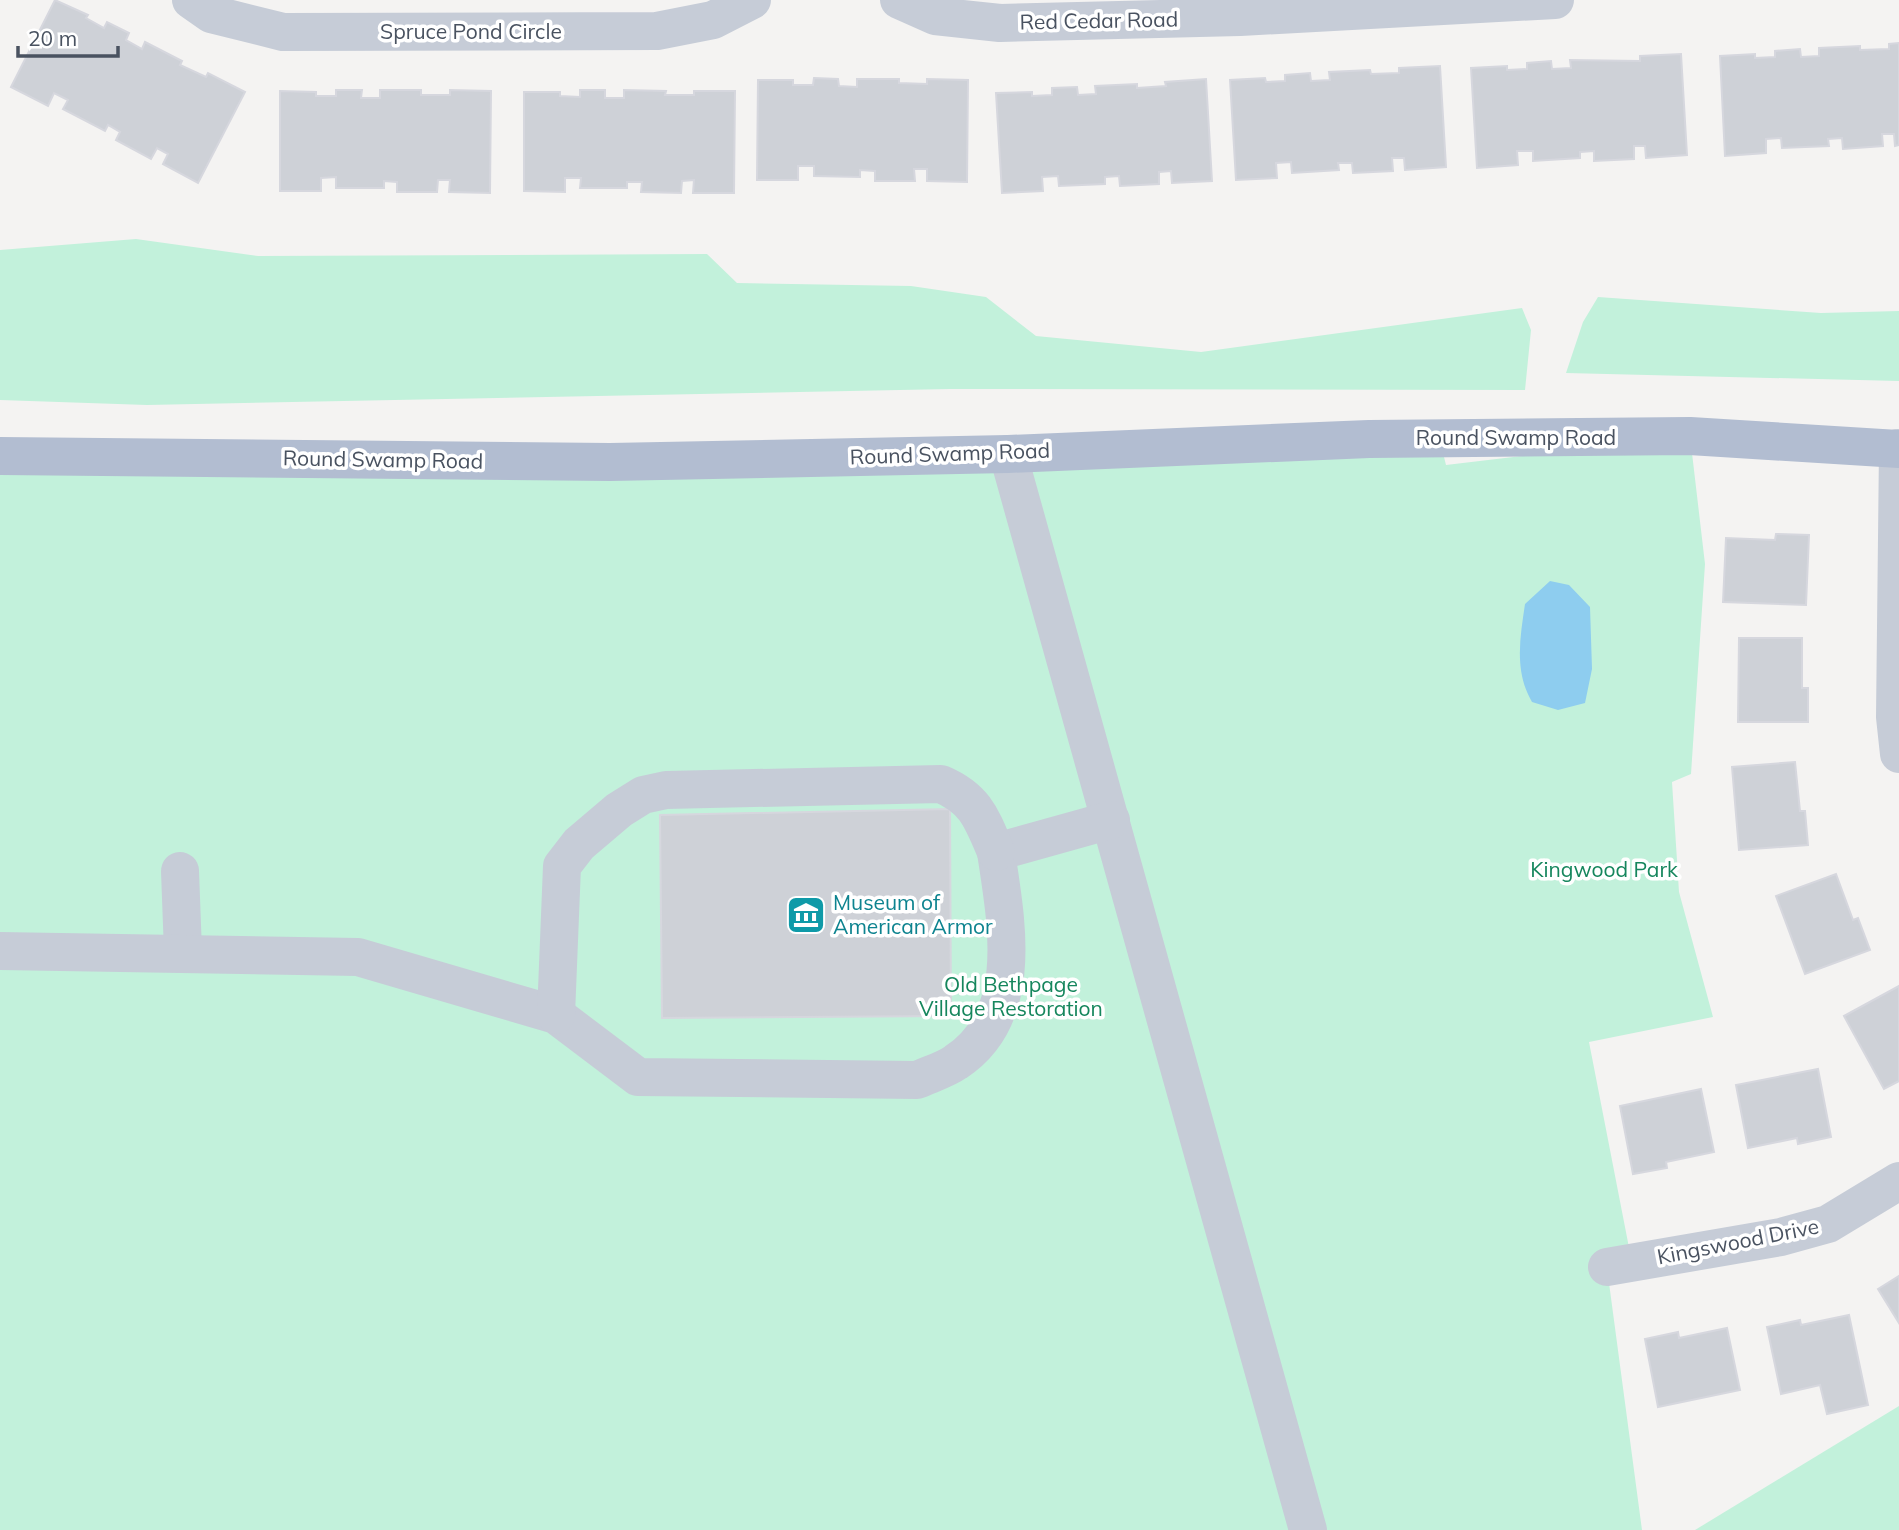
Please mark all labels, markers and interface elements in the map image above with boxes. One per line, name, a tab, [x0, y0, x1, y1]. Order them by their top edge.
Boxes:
street label: Red Cedar Road	[1019, 6, 1179, 34]
scale bar	[18, 14, 117, 58]
street label: Spruce Pond Circle	[380, 18, 562, 44]
text: 20 m	[28, 25, 77, 51]
street label: Round Swamp Road	[1416, 424, 1616, 450]
street label: Round Swamp Road	[849, 437, 1051, 469]
street label: Round Swamp Road	[283, 444, 483, 474]
park label: Kingwood Park	[1530, 856, 1678, 882]
place label: Museum of American Armor	[833, 889, 993, 939]
museum icon: Museum of American Armor	[785, 894, 827, 936]
park label: Old Bethpage Village Restoration	[919, 971, 1103, 1021]
street label: Kingswood Drive	[1655, 1213, 1821, 1269]

